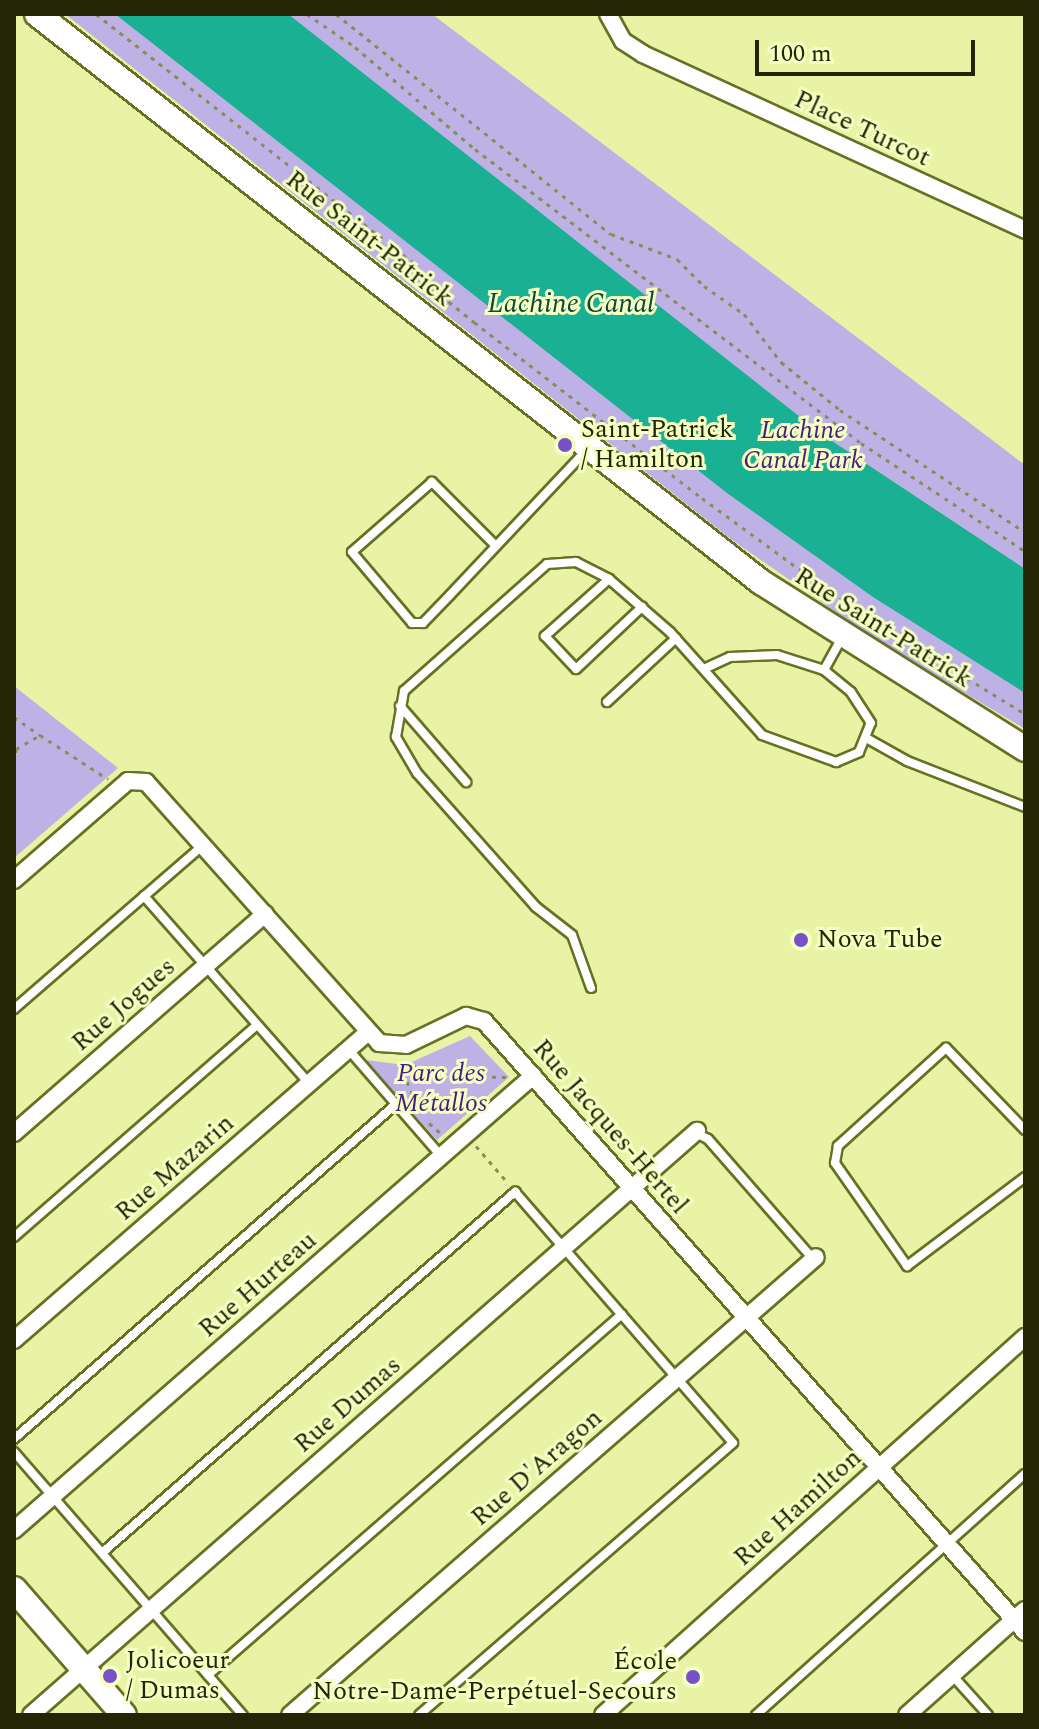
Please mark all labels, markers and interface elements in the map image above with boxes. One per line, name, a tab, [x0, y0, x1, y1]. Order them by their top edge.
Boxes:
scale bar	[759, 24, 979, 74]
text: 100 m	[769, 36, 832, 72]
street label: Place Turcot	[789, 84, 935, 174]
street label: Rue Saint-Patrick	[279, 164, 459, 314]
water label: Lachine Canal	[487, 287, 655, 321]
place label: Saint-Patrick / Hamilton	[581, 414, 733, 476]
park label: Lachine Canal Park	[743, 415, 863, 476]
marker: Saint-Patrick / Hamilton	[556, 436, 574, 454]
street label: Rue Saint-Patrick	[789, 561, 977, 695]
place label: Nova Tube	[817, 924, 943, 956]
marker: Nova Tube	[792, 931, 810, 949]
street label: Rue Jogues	[66, 952, 182, 1058]
street label: Rue Jacques-Hertel	[526, 1033, 694, 1221]
park label: Parc des Métallos	[395, 1058, 487, 1120]
street label: Rue Mazarin	[109, 1108, 241, 1228]
street label: Rue Hurteau	[193, 1225, 323, 1345]
street label: Rue Dumas	[288, 1350, 408, 1460]
street label: Rue D'Aragon	[465, 1403, 609, 1533]
street label: Rue Hamilton	[728, 1443, 868, 1573]
place label: Jolicoeur / Dumas	[126, 1645, 230, 1706]
place label: École Notre-Dame-Perpétuel-Secours	[312, 1646, 677, 1708]
marker: Jolicoeur / Dumas	[101, 1667, 119, 1685]
marker: École Notre-Dame-Perpétuel-Secours	[684, 1668, 702, 1686]

